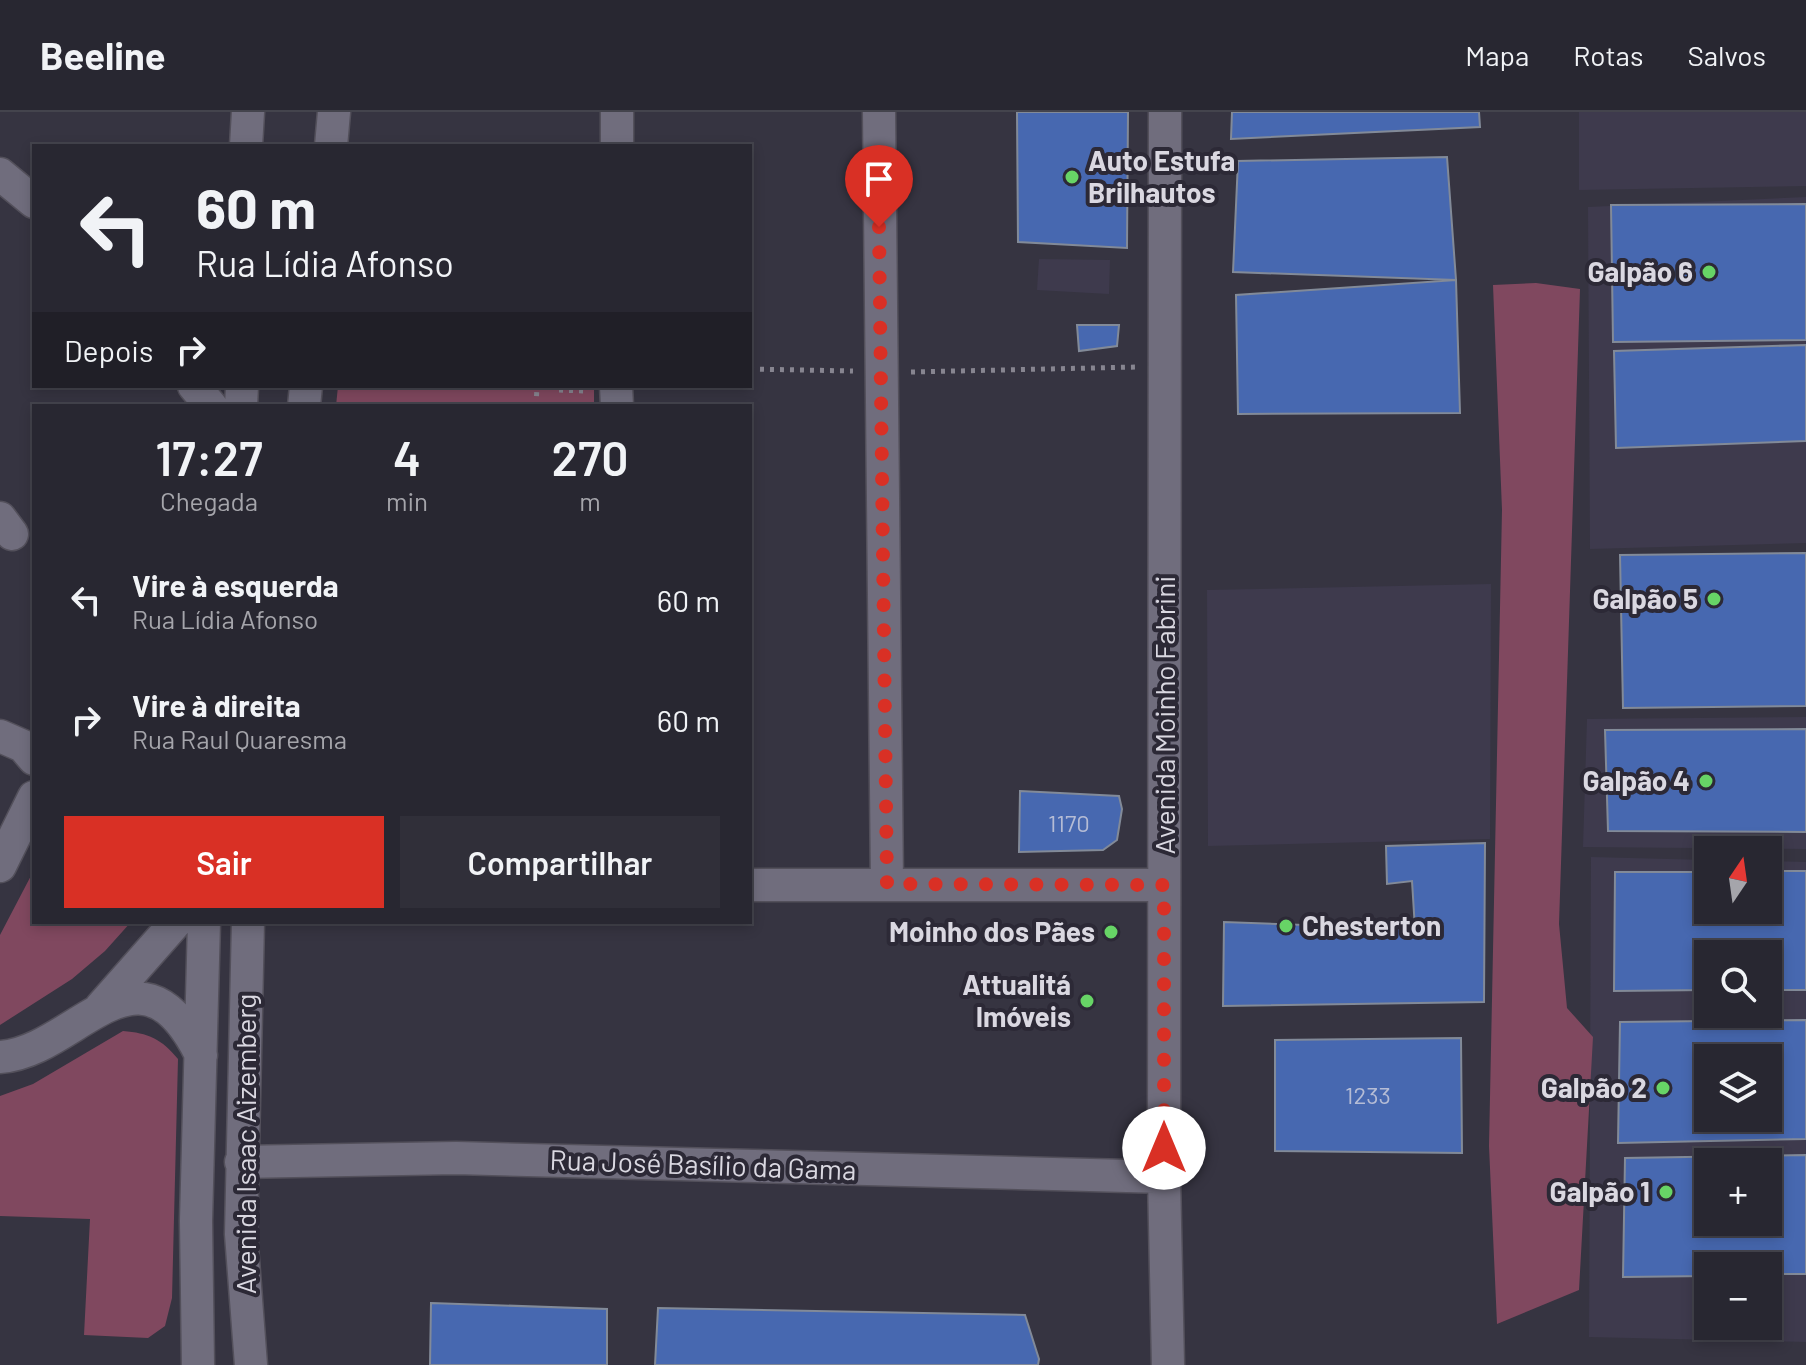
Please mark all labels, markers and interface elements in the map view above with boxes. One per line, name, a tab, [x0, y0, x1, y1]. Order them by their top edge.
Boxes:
text: Beeline	[40, 32, 165, 78]
text: Mapa	[1465, 38, 1529, 72]
text: Rotas	[1573, 38, 1643, 72]
text: Salvos	[1687, 38, 1766, 72]
place label: Auto Estufa Brilhautos	[1088, 143, 1235, 209]
pin	[845, 145, 913, 227]
icon: arrive	[857, 157, 901, 201]
marker: Auto Estufa Brilhautos	[1063, 168, 1081, 186]
text: 60 m	[196, 173, 316, 240]
icon: left	[64, 176, 168, 280]
text: Rua Lídia Afonso	[196, 241, 454, 284]
place label: Galpão 6	[1587, 254, 1693, 288]
marker: Galpão 6	[1700, 263, 1718, 281]
icon: right	[169, 328, 213, 372]
text: Depois	[64, 332, 153, 368]
text: 17:27	[155, 428, 263, 486]
text: 4	[393, 428, 421, 486]
text: 270	[551, 428, 629, 486]
text: Chegada	[160, 485, 258, 516]
text: min	[386, 485, 428, 516]
text: m	[579, 485, 601, 516]
text: Vire à esquerda	[132, 567, 339, 603]
street label: Avenida Moinho Fabrini	[1147, 576, 1181, 854]
icon: left	[64, 578, 108, 622]
place label: Galpão 5	[1592, 581, 1698, 615]
text: 60 m	[657, 582, 720, 618]
marker: Galpão 5	[1705, 590, 1723, 608]
text: Rua Lídia Afonso	[132, 603, 318, 634]
text: Vire à direita	[132, 687, 301, 723]
icon: right	[64, 698, 108, 742]
text: 60 m	[657, 702, 720, 738]
text: Rua Raul Quaresma	[132, 723, 347, 754]
place label: Galpão 4	[1583, 763, 1690, 797]
marker: Galpão 4	[1697, 772, 1715, 790]
house number: 1170	[1048, 808, 1090, 837]
button: Sair	[64, 816, 384, 908]
button: Compartilhar	[400, 816, 720, 908]
north arrow	[1694, 836, 1782, 924]
map controls	[1694, 836, 1782, 1340]
place label: Chesterton	[1302, 908, 1441, 942]
place label: Moinho dos Pães	[889, 914, 1095, 948]
marker: Chesterton	[1277, 917, 1295, 935]
marker: Moinho dos Pães	[1102, 923, 1120, 941]
button: search	[1694, 940, 1782, 1028]
place label: Attualitá Imóveis	[962, 967, 1071, 1033]
marker: Attualitá Imóveis	[1078, 992, 1096, 1010]
street label: Avenida Isaac Aizemberg	[228, 994, 262, 1294]
button: layers	[1694, 1044, 1782, 1132]
place label: Galpão 2	[1541, 1070, 1647, 1104]
marker: Galpão 2	[1654, 1079, 1672, 1097]
house number: 1233	[1345, 1080, 1391, 1109]
position arrow	[1122, 1106, 1206, 1190]
street label: Rua José Basílio da Gama	[549, 1142, 857, 1186]
button: +	[1694, 1148, 1782, 1236]
place label: Galpão 1	[1550, 1174, 1650, 1208]
marker: Galpão 1	[1657, 1183, 1675, 1201]
button: −	[1694, 1252, 1782, 1340]

